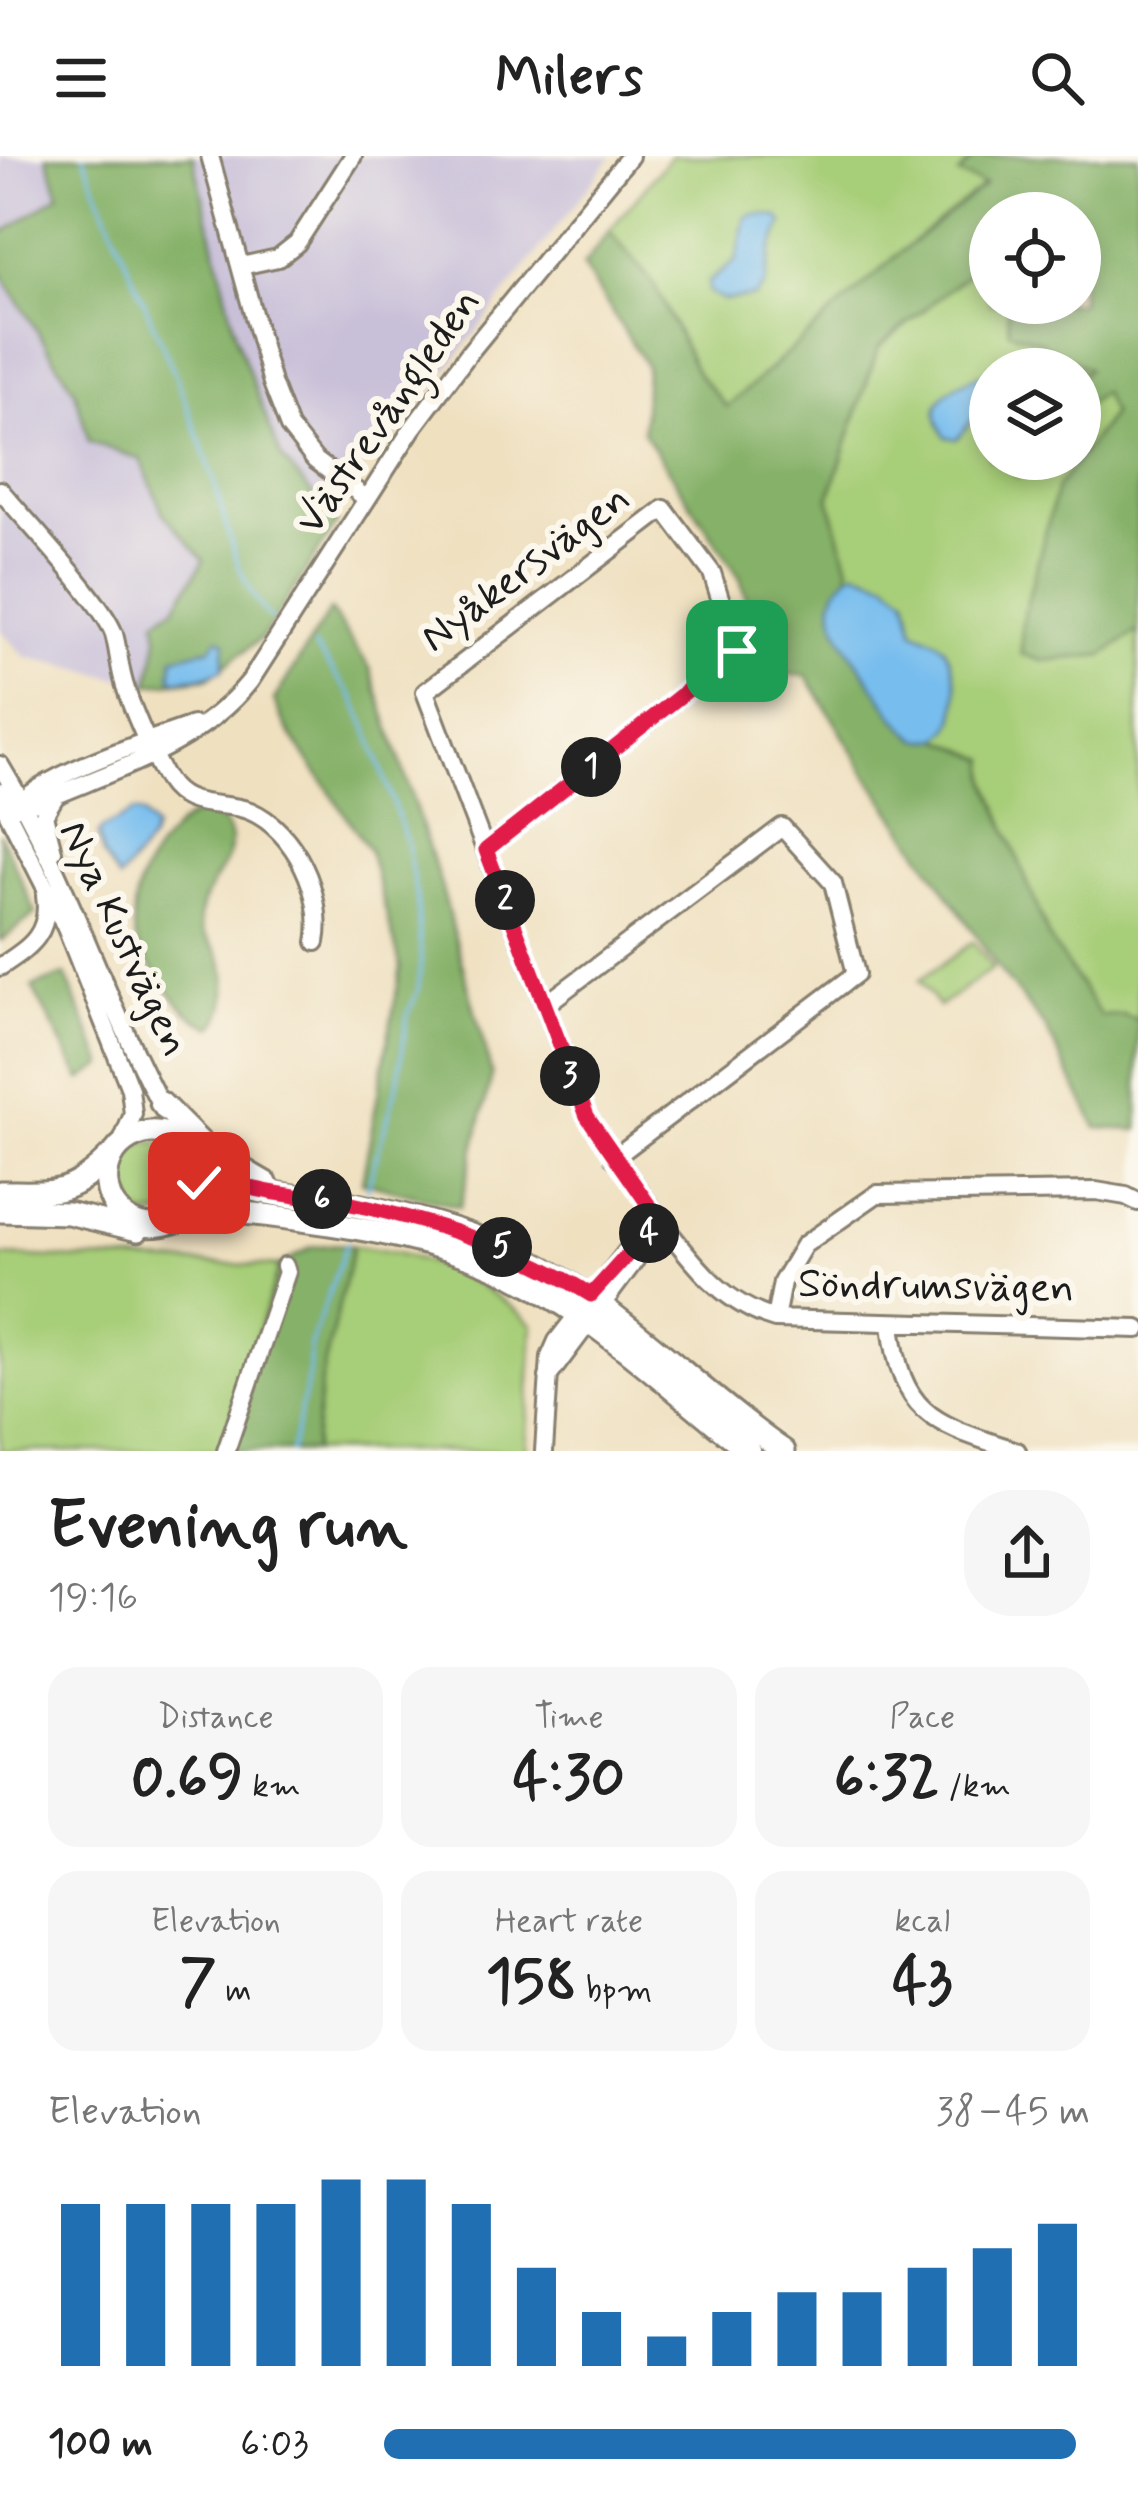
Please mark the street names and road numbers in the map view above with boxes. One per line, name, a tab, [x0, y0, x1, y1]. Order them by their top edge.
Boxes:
street label: Västrevångleden	[284, 278, 498, 548]
street label: Nyåkersvägen	[410, 472, 642, 666]
street label: Nya Kustvägen	[44, 812, 202, 1066]
street label: Söndrumsvägen	[798, 1257, 1074, 1317]

